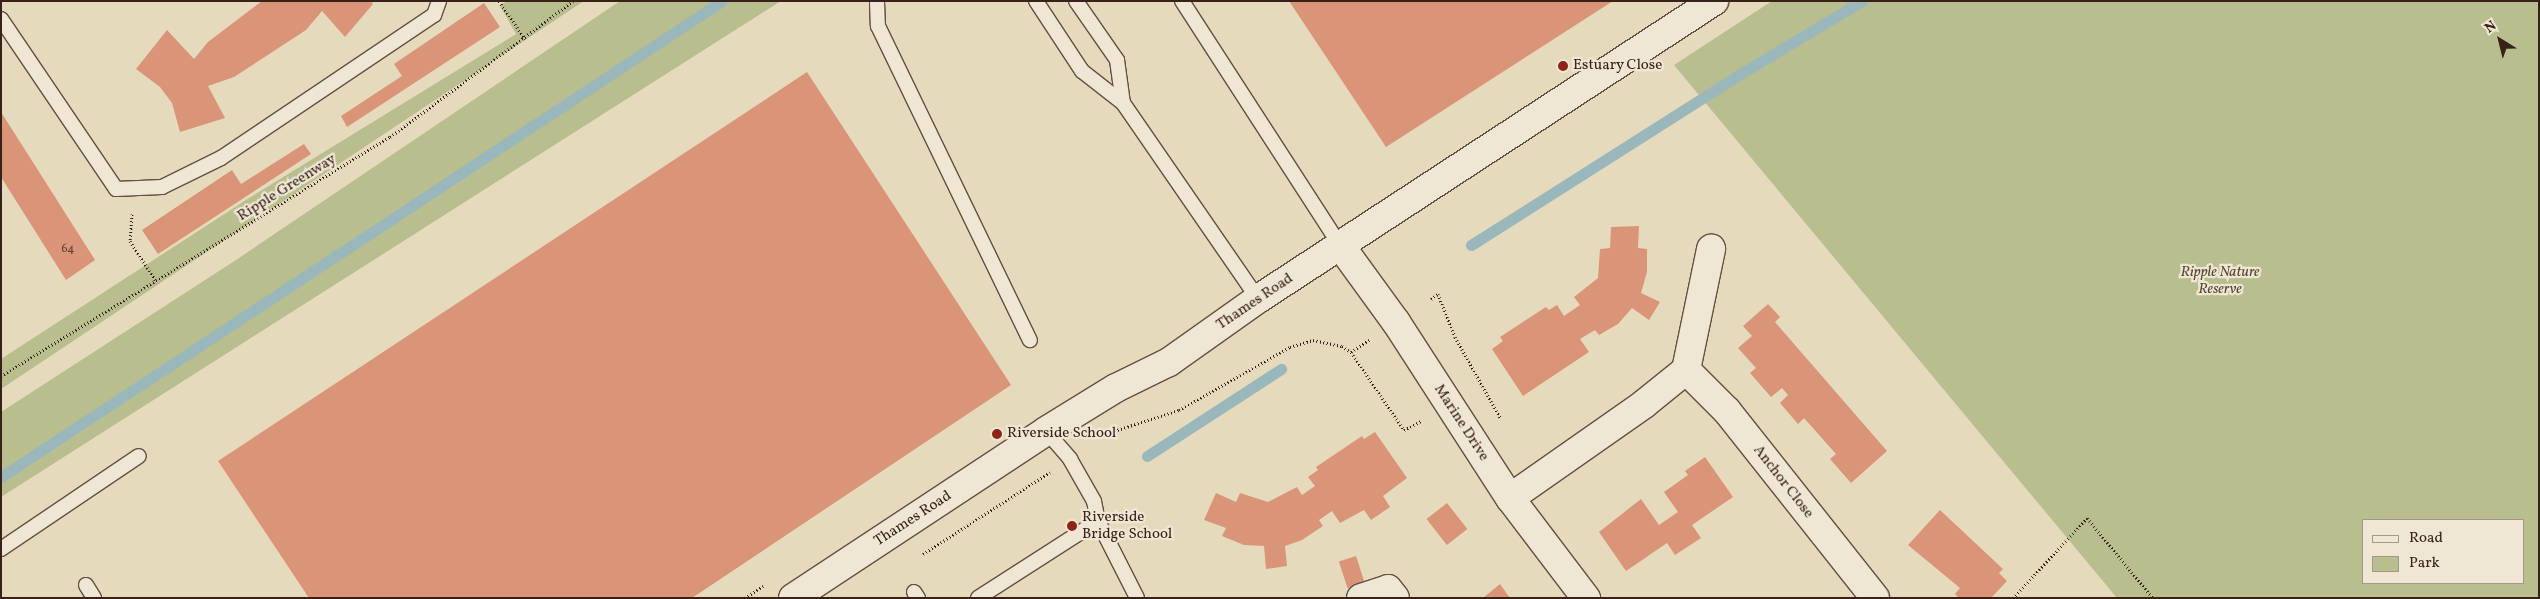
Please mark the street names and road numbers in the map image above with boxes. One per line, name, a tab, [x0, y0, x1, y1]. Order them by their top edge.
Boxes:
street label: Ripple Greenway	[234, 150, 340, 226]
street label: Thames Road	[1213, 270, 1297, 334]
street label: Marine Drive	[1430, 381, 1492, 465]
street label: Anchor Close	[1749, 442, 1817, 522]
street label: Thames Road	[871, 487, 955, 551]

